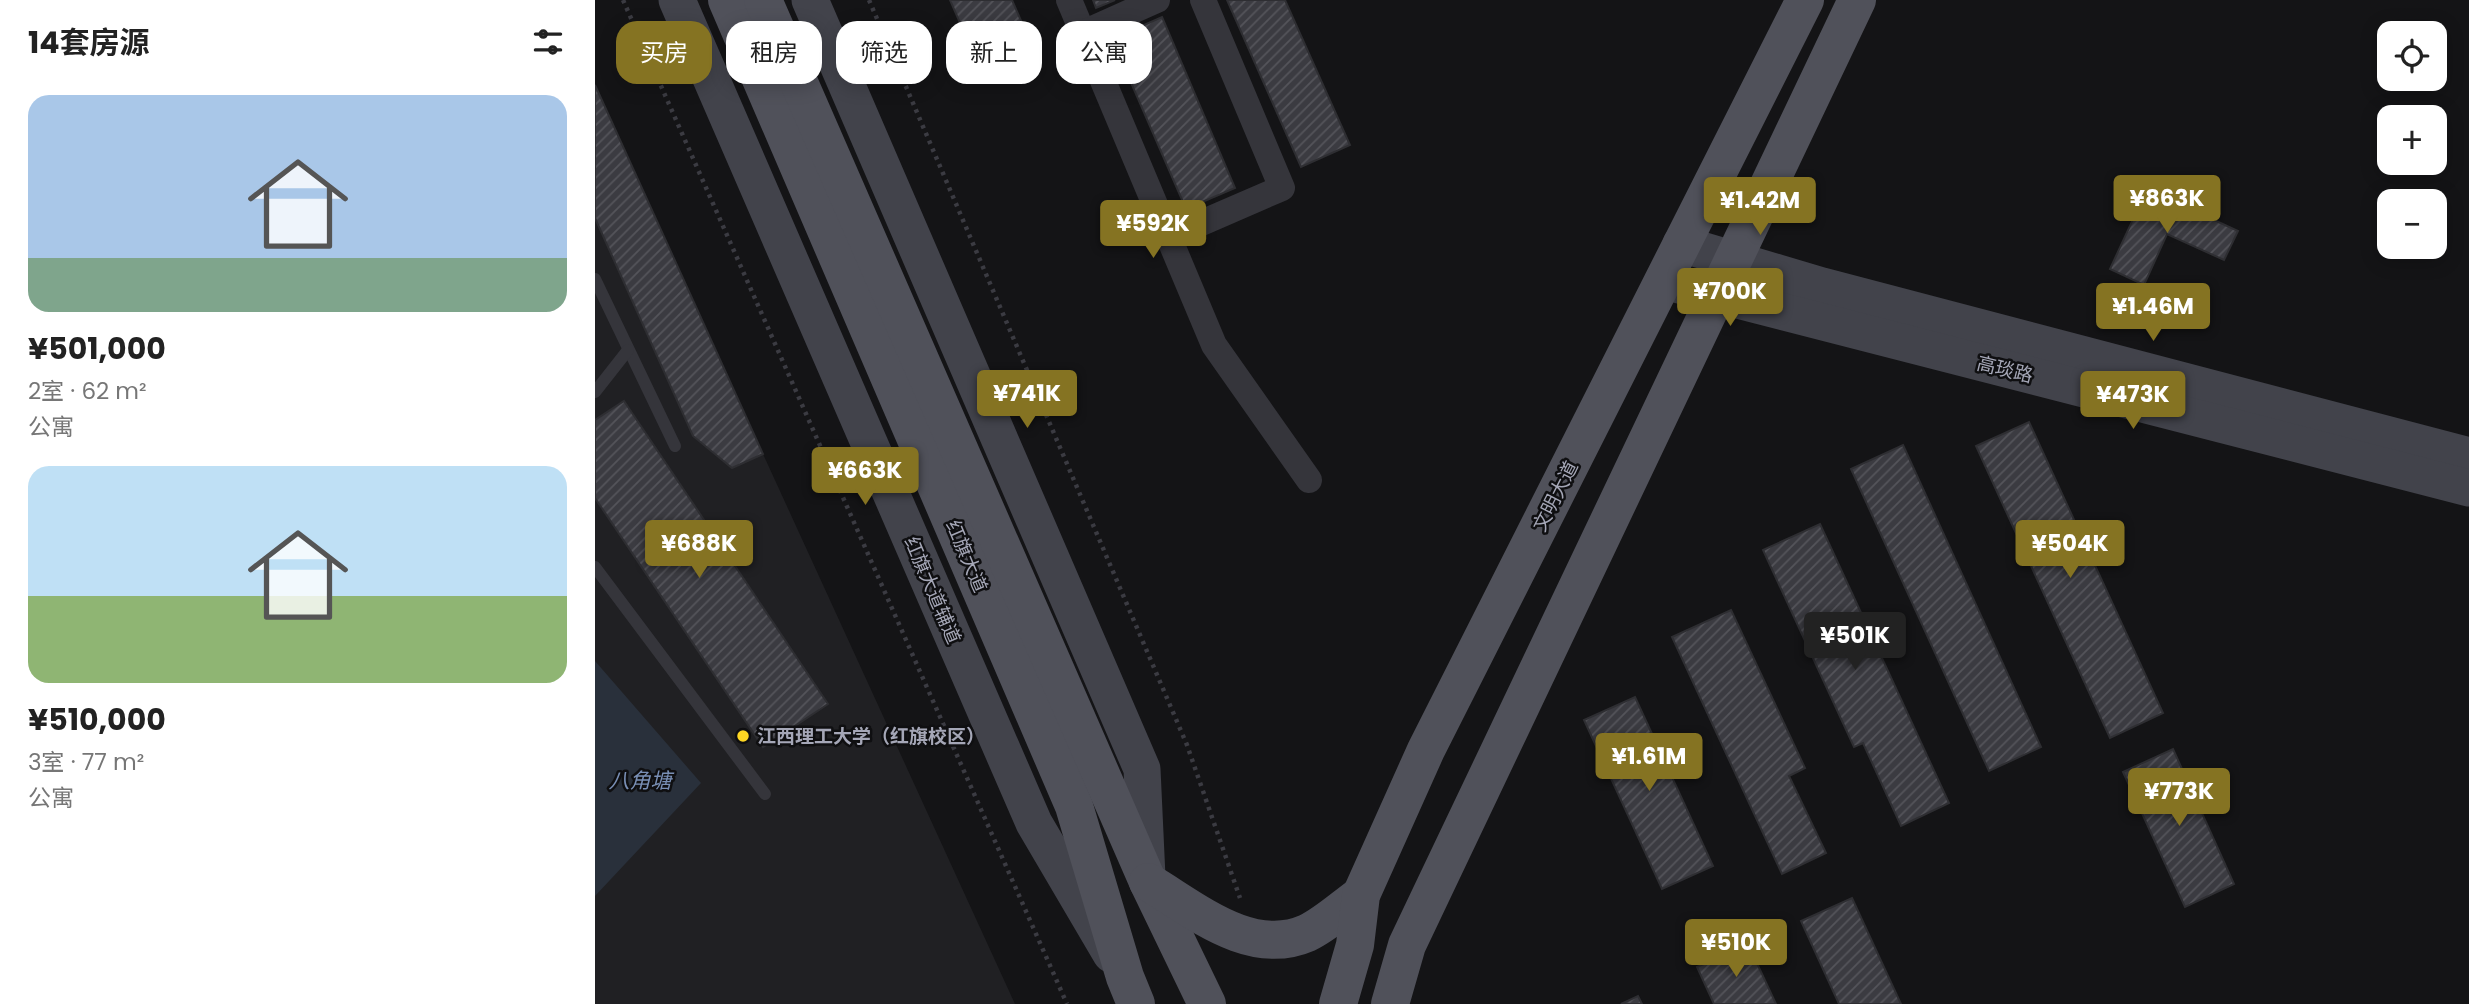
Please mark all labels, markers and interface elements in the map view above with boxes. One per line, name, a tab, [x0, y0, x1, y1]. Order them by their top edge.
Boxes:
text: 14套房源	[28, 21, 150, 64]
chip: 买房	[616, 21, 712, 84]
chip: 租房	[726, 21, 822, 84]
chip: 筛选	[836, 21, 932, 84]
chip: 新上	[946, 21, 1042, 84]
chip: 公寓	[1056, 21, 1152, 84]
map controls	[2377, 21, 2447, 259]
button: locate	[2377, 21, 2447, 91]
icon: filters	[529, 23, 567, 61]
button: +	[2377, 105, 2447, 175]
icon: home	[235, 141, 361, 267]
pin: ¥863K	[2118, 176, 2216, 235]
pin: ¥1.42M	[1703, 177, 1817, 237]
text: ¥863K	[2130, 182, 2204, 214]
text: ¥1.42M	[1720, 184, 1800, 216]
button: −	[2377, 189, 2447, 259]
pin: ¥592K	[1104, 201, 1202, 260]
text: ¥592K	[1116, 207, 1190, 239]
pin: ¥700K	[1681, 268, 1779, 328]
text: ¥700K	[1693, 275, 1767, 307]
pin: ¥1.46M	[2096, 284, 2210, 343]
text: ¥1.46M	[2112, 290, 2194, 322]
text: ¥501,000	[28, 327, 166, 370]
street label: 高琰路	[1974, 349, 2036, 389]
pin: ¥741K	[978, 370, 1076, 430]
pin: ¥473K	[2084, 372, 2182, 431]
text: 2室 · 62 m²	[28, 375, 147, 407]
text: ¥741K	[993, 377, 1061, 409]
text: ¥473K	[2096, 378, 2170, 410]
text: 公寓	[28, 411, 74, 443]
pin: ¥663K	[816, 448, 914, 507]
text: ¥663K	[828, 454, 902, 486]
street label: 文明大道	[1526, 456, 1585, 536]
icon: home	[235, 512, 361, 638]
street label: 红旗大道	[939, 516, 994, 596]
pin: ¥688K	[650, 520, 748, 580]
pin: ¥504K	[2021, 520, 2119, 580]
text: ¥688K	[661, 527, 737, 559]
text: ¥504K	[2032, 527, 2108, 559]
street label: 红旗大道辅道	[898, 532, 967, 648]
pin: ¥501K	[1806, 612, 1904, 672]
text: ¥501K	[1820, 619, 1890, 651]
text: ¥510,000	[28, 698, 166, 741]
place label: 江西理工大学（红旗校区）	[757, 723, 985, 750]
marker: 江西理工大学（红旗校区）	[735, 728, 751, 744]
pin: ¥1.61M	[1592, 734, 1706, 793]
text: ¥1.61M	[1612, 740, 1686, 772]
text: 3室 · 77 m²	[28, 746, 144, 778]
water label: 八角塘	[609, 766, 674, 795]
pin: ¥773K	[2130, 768, 2228, 828]
text: ¥773K	[2144, 775, 2214, 807]
text: 公寓	[28, 782, 74, 814]
pin: ¥510K	[1687, 920, 1785, 979]
text: ¥510K	[1701, 926, 1771, 958]

